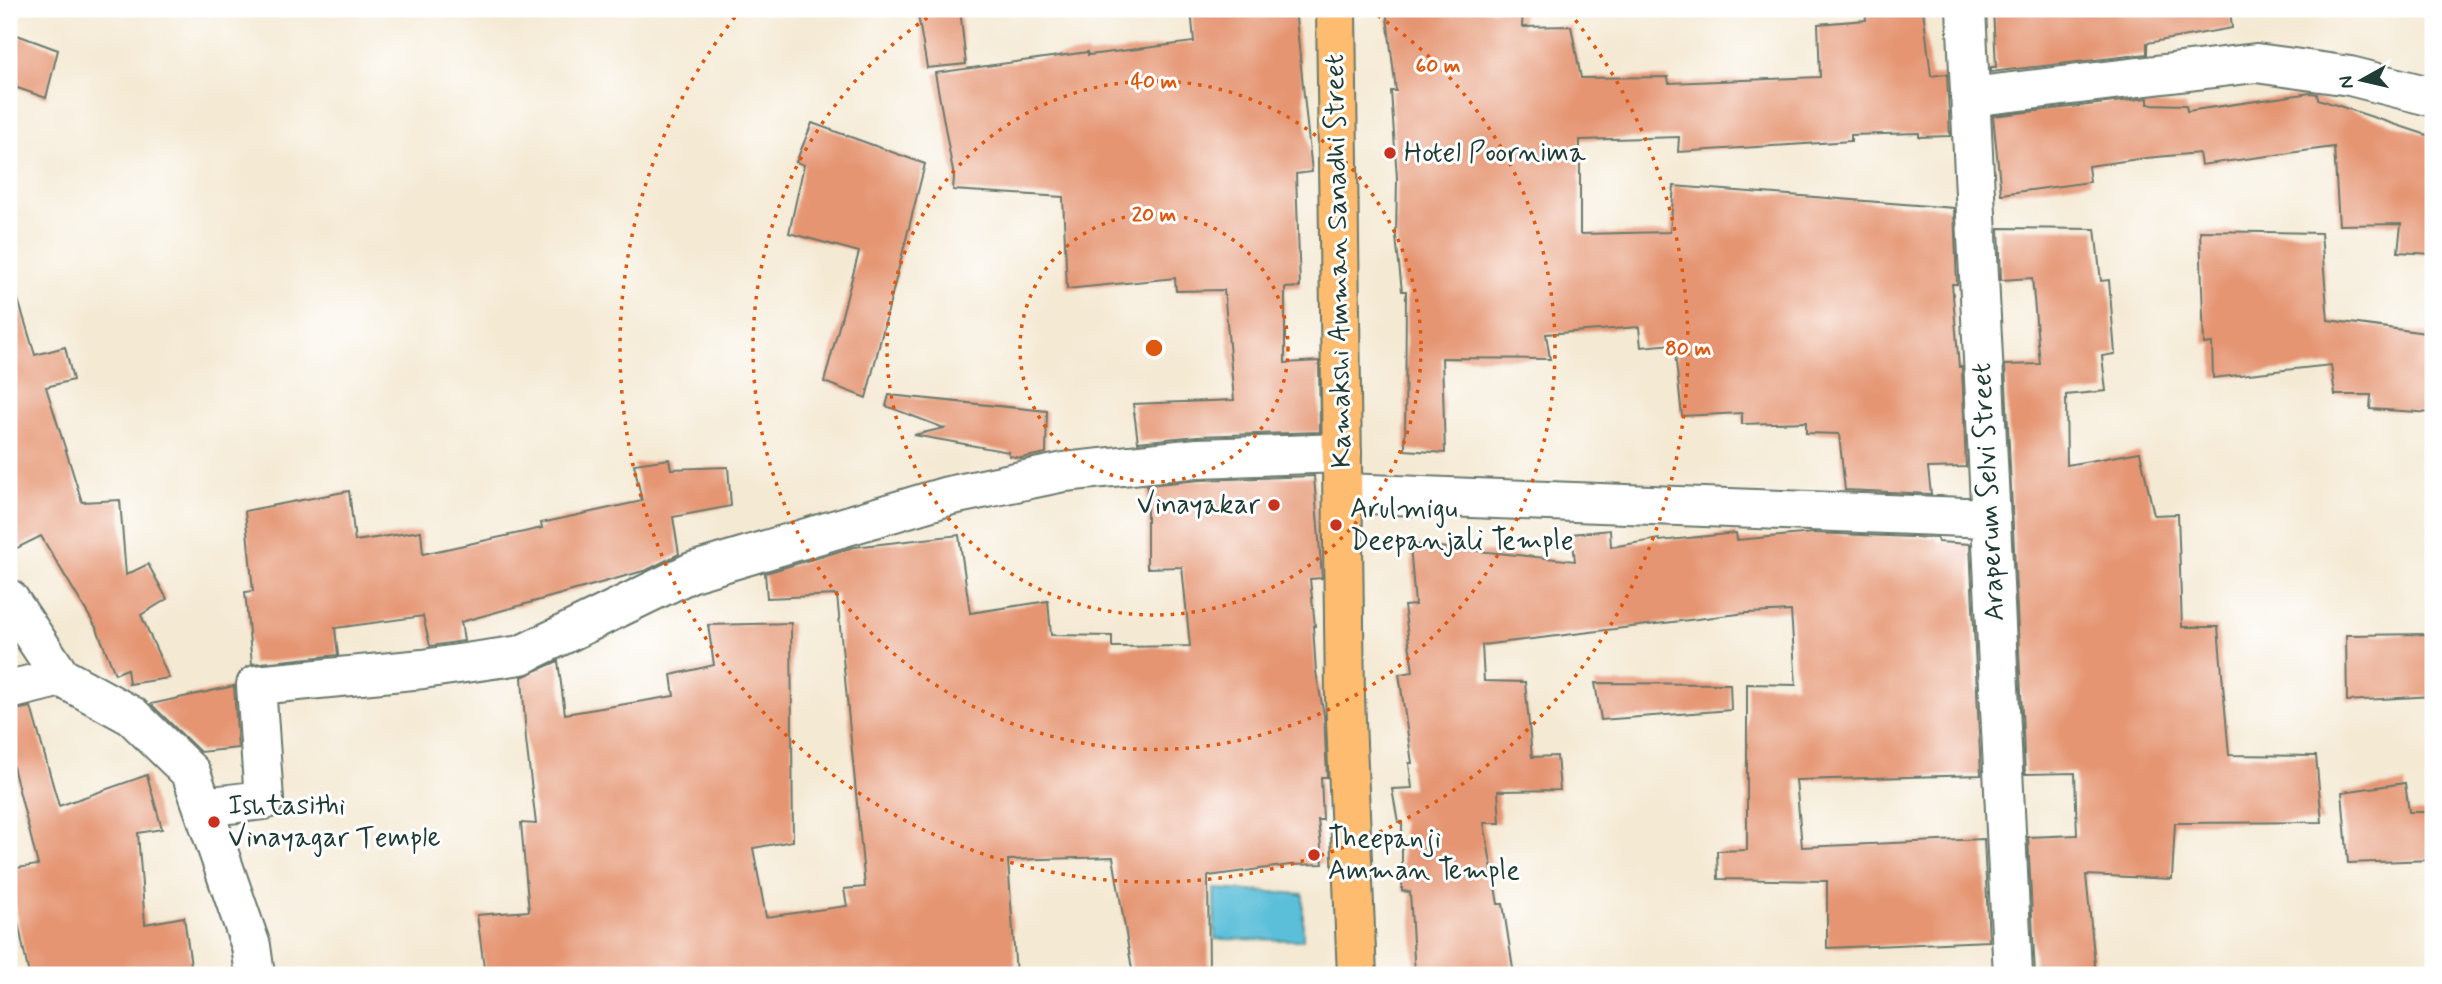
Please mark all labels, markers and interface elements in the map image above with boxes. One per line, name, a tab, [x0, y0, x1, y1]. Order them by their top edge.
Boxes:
north arrow	[2326, 46, 2396, 116]
text: 60 m	[1415, 52, 1461, 80]
street label: Kamakshi Amman Sanadhi Street	[1317, 54, 1361, 468]
text: 40 m	[1131, 68, 1178, 96]
text: N	[2333, 74, 2360, 90]
place label: Hotel Poornima	[1404, 135, 1586, 172]
marker: Hotel Poornima	[1382, 145, 1398, 161]
text: 20 m	[1132, 201, 1177, 229]
text: 80 m	[1665, 335, 1711, 363]
centre of rings	[1142, 336, 1166, 360]
street label: Araperum Selvi Street	[1964, 362, 2014, 622]
place label: Vinayakar	[1137, 487, 1260, 524]
place label: Arulmigu Deepanjali Temple	[1350, 491, 1574, 560]
marker: Vinayakar	[1266, 497, 1282, 513]
marker: Arulmigu Deepanjali Temple	[1328, 517, 1344, 533]
place label: Ishtasithi Vinayagar Temple	[228, 788, 441, 857]
marker: Ishtasithi Vinayagar Temple	[206, 814, 222, 830]
place label: Theepanji Amman Temple	[1328, 821, 1520, 890]
marker: Theepanji Amman Temple	[1306, 847, 1322, 863]

